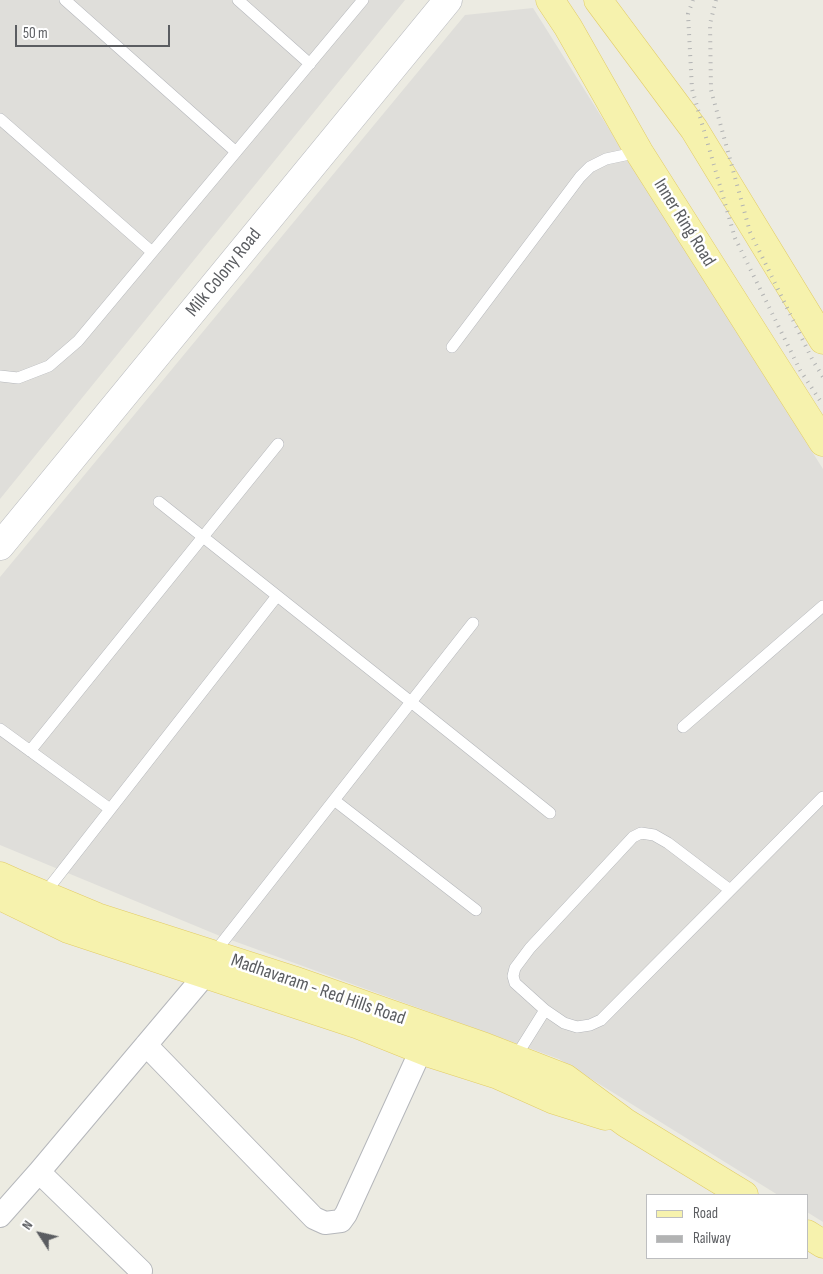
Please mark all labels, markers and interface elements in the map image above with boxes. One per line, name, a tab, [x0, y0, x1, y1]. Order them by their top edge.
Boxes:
scale bar	[18, 15, 172, 47]
text: 50 m	[23, 24, 48, 43]
street label: Inner Ring Road	[648, 175, 720, 271]
street label: Milk Colony Road	[181, 224, 267, 322]
street label: Madhavaram - Red Hills Road	[228, 949, 408, 1031]
legend	[646, 1194, 808, 1259]
text: Road	[693, 1204, 718, 1223]
north arrow	[15, 1209, 65, 1259]
text: N	[18, 1217, 36, 1233]
text: Railway	[693, 1229, 731, 1248]

